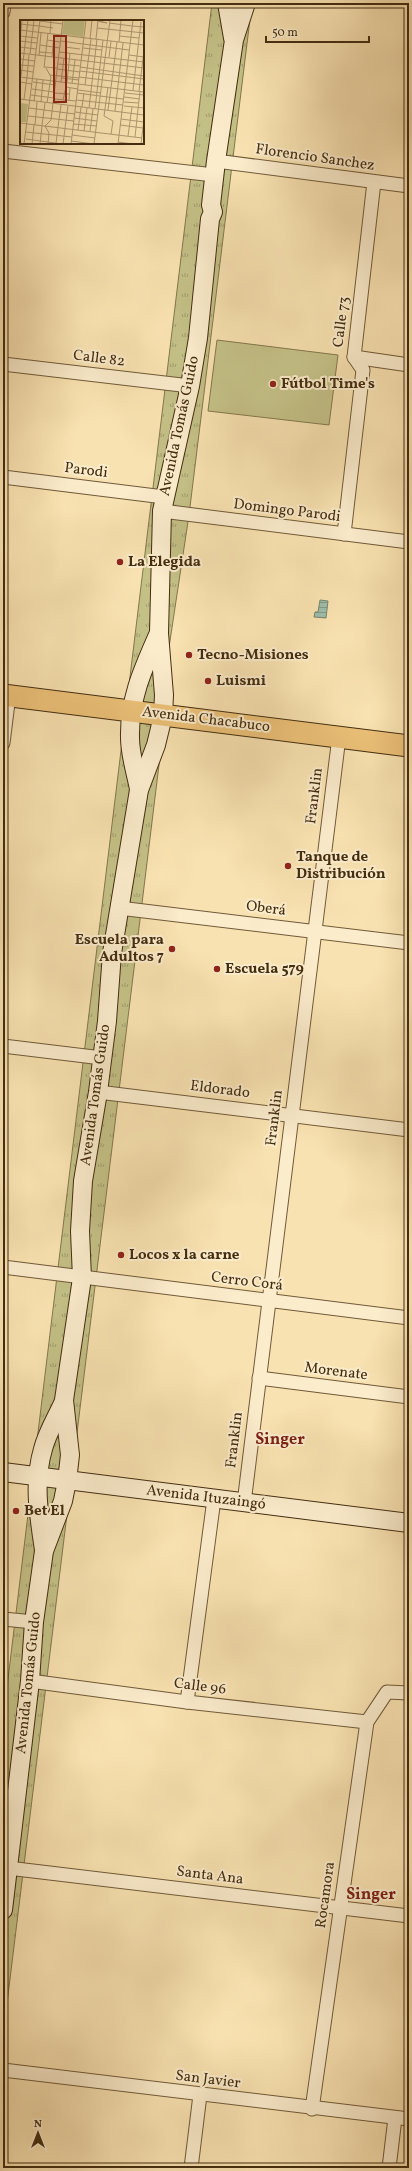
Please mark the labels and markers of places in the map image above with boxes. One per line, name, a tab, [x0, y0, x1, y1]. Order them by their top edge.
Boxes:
place label: Fútbol Time's	[281, 374, 375, 395]
marker: Fútbol Time's	[268, 379, 278, 389]
place label: La Elegida	[128, 552, 201, 573]
marker: La Elegida	[115, 557, 125, 567]
place label: Tecno-Misiones	[197, 645, 309, 666]
marker: Tecno-Misiones	[184, 650, 194, 660]
place label: Luismi	[216, 671, 266, 692]
marker: Luismi	[203, 676, 213, 686]
place label: Tanque de Distribución	[296, 847, 386, 885]
marker: Tanque de Distribución	[283, 861, 293, 871]
place label: Escuela para Adultos 7	[75, 930, 164, 968]
marker: Escuela para Adultos 7	[167, 944, 177, 954]
place label: Escuela 579	[225, 959, 304, 980]
marker: Escuela 579	[212, 964, 222, 974]
place label: Locos x la carne	[129, 1245, 240, 1266]
marker: Locos x la carne	[116, 1250, 126, 1260]
place label: Bet El	[24, 1501, 65, 1522]
marker: Bet El	[11, 1506, 21, 1516]

